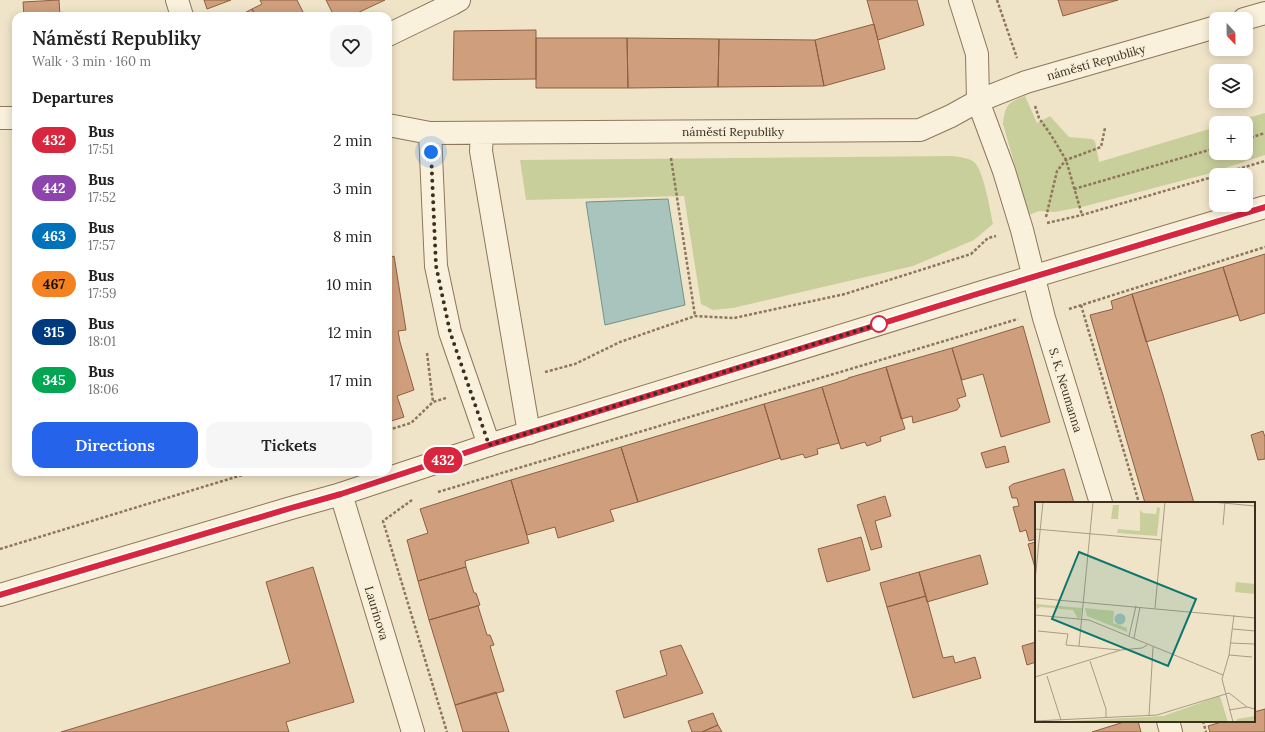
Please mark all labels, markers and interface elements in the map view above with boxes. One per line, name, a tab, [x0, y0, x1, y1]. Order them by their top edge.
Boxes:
north arrow	[1209, 12, 1253, 56]
map controls	[1209, 12, 1253, 212]
button: heart	[330, 25, 372, 67]
text: Náměstí Republiky	[32, 26, 201, 50]
street label: náměstí Republiky	[1045, 41, 1148, 83]
text: Walk · 3 min · 160 m	[32, 53, 151, 70]
button: layers	[1209, 64, 1253, 108]
text: Departures	[32, 88, 113, 107]
button: +	[1209, 116, 1253, 160]
text: Bus	[88, 122, 114, 141]
street label: náměstí Republiky	[682, 124, 785, 139]
text: 432	[43, 131, 65, 149]
text: 2 min	[333, 131, 372, 150]
text: 17:51	[88, 141, 114, 158]
your location	[421, 142, 441, 162]
button: −	[1209, 168, 1253, 212]
text: Bus	[88, 170, 114, 189]
text: 442	[43, 179, 65, 197]
text: 3 min	[333, 179, 372, 198]
text: 17:52	[88, 189, 116, 206]
text: Bus	[88, 218, 114, 237]
text: 463	[42, 227, 66, 245]
text: 8 min	[333, 227, 372, 246]
text: 17:57	[88, 237, 115, 254]
text: Bus	[88, 266, 114, 285]
text: 467	[43, 275, 65, 293]
text: 10 min	[327, 275, 372, 294]
text: 17:59	[88, 285, 117, 302]
text: Bus	[88, 314, 114, 333]
unlabelled marker	[870, 315, 888, 333]
text: 315	[43, 323, 65, 341]
text: 12 min	[328, 323, 372, 342]
text: 18:01	[88, 333, 116, 350]
street label: S. K. Neumanna	[1046, 346, 1086, 434]
text: Bus	[88, 362, 114, 381]
text: 345	[42, 371, 66, 389]
text: 17 min	[329, 371, 372, 390]
text: 18:06	[88, 381, 119, 398]
button: Directions	[32, 422, 198, 468]
button: Tickets	[206, 422, 372, 468]
line badge: 432	[420, 447, 466, 473]
text: 432	[432, 451, 454, 469]
inset map	[1035, 502, 1255, 722]
street label: Laurinova	[362, 584, 392, 642]

